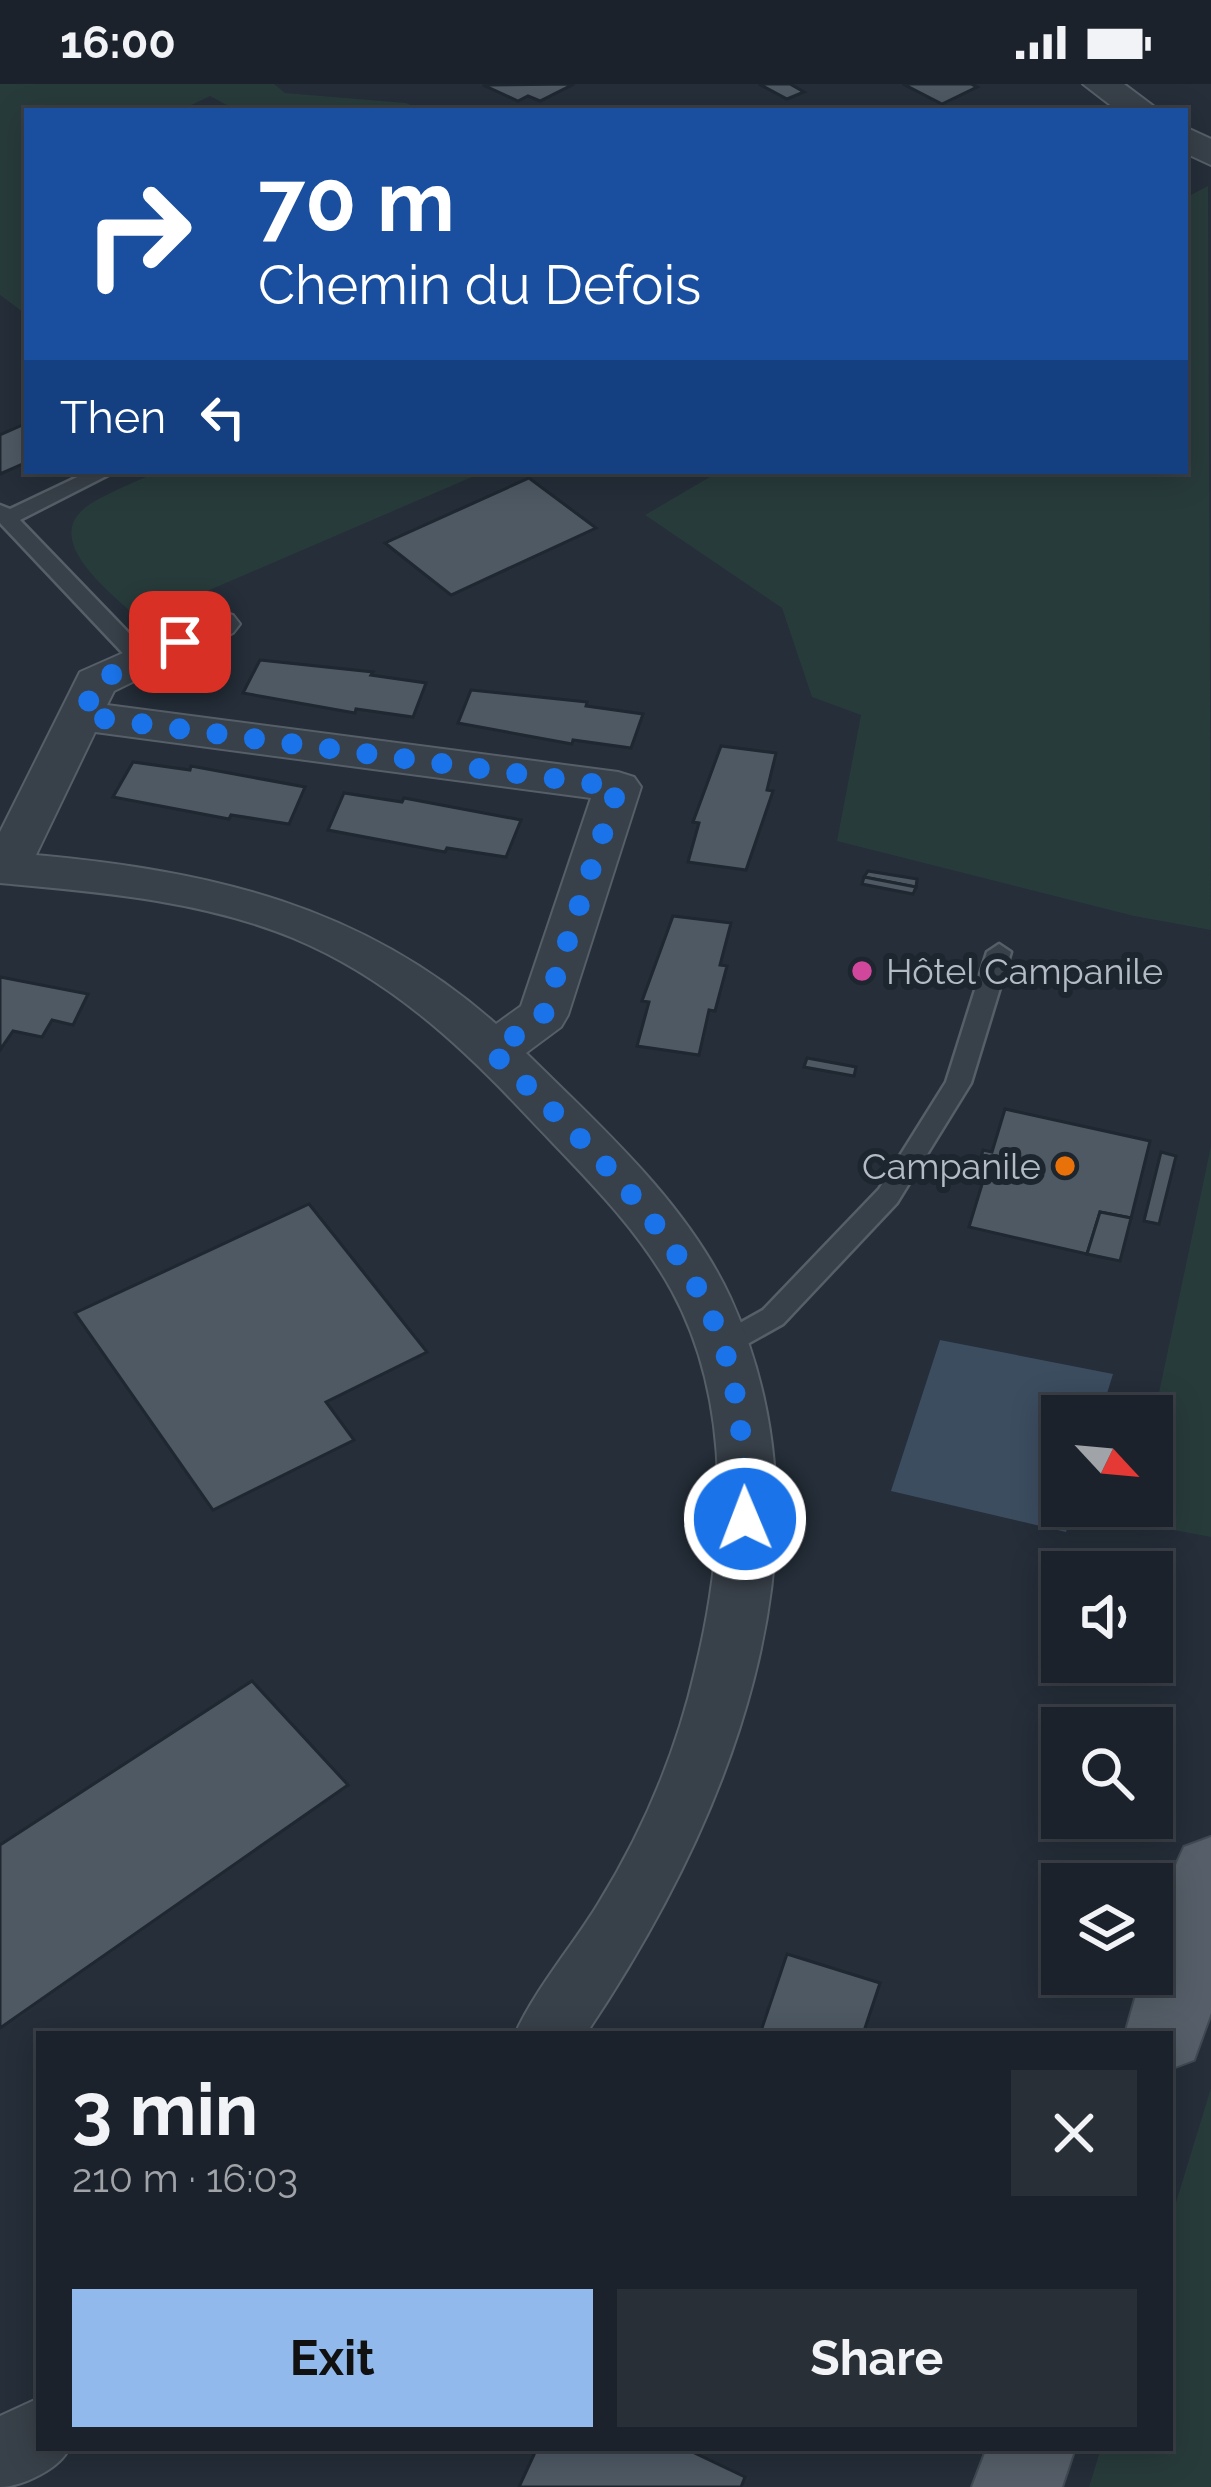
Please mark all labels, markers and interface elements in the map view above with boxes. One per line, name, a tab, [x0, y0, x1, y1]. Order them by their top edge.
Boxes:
text: 16:00	[60, 16, 176, 69]
text: 70 m	[258, 152, 455, 251]
icon: right	[60, 156, 216, 312]
text: Chemin du Defois	[258, 253, 701, 317]
icon: left	[190, 384, 256, 450]
text: Then	[60, 391, 166, 444]
pin	[129, 591, 231, 693]
icon: arrive	[147, 609, 213, 675]
place label: Hôtel Campanile	[886, 950, 1163, 992]
marker: Hôtel Campanile	[849, 958, 875, 984]
place label: Campanile	[862, 1145, 1041, 1187]
marker: Campanile	[1052, 1153, 1078, 1179]
north arrow	[1041, 1395, 1173, 1527]
map controls	[1041, 1395, 1173, 1995]
position arrow	[682, 1456, 808, 1582]
button: sound	[1041, 1551, 1173, 1683]
button: search	[1041, 1707, 1173, 1839]
button: layers	[1041, 1863, 1173, 1995]
text: 3 min	[72, 2067, 258, 2152]
button: close	[1011, 2070, 1137, 2196]
text: 210 m · 16:03	[72, 2155, 298, 2201]
button: Exit	[72, 2289, 593, 2427]
button: Share	[617, 2289, 1137, 2427]

